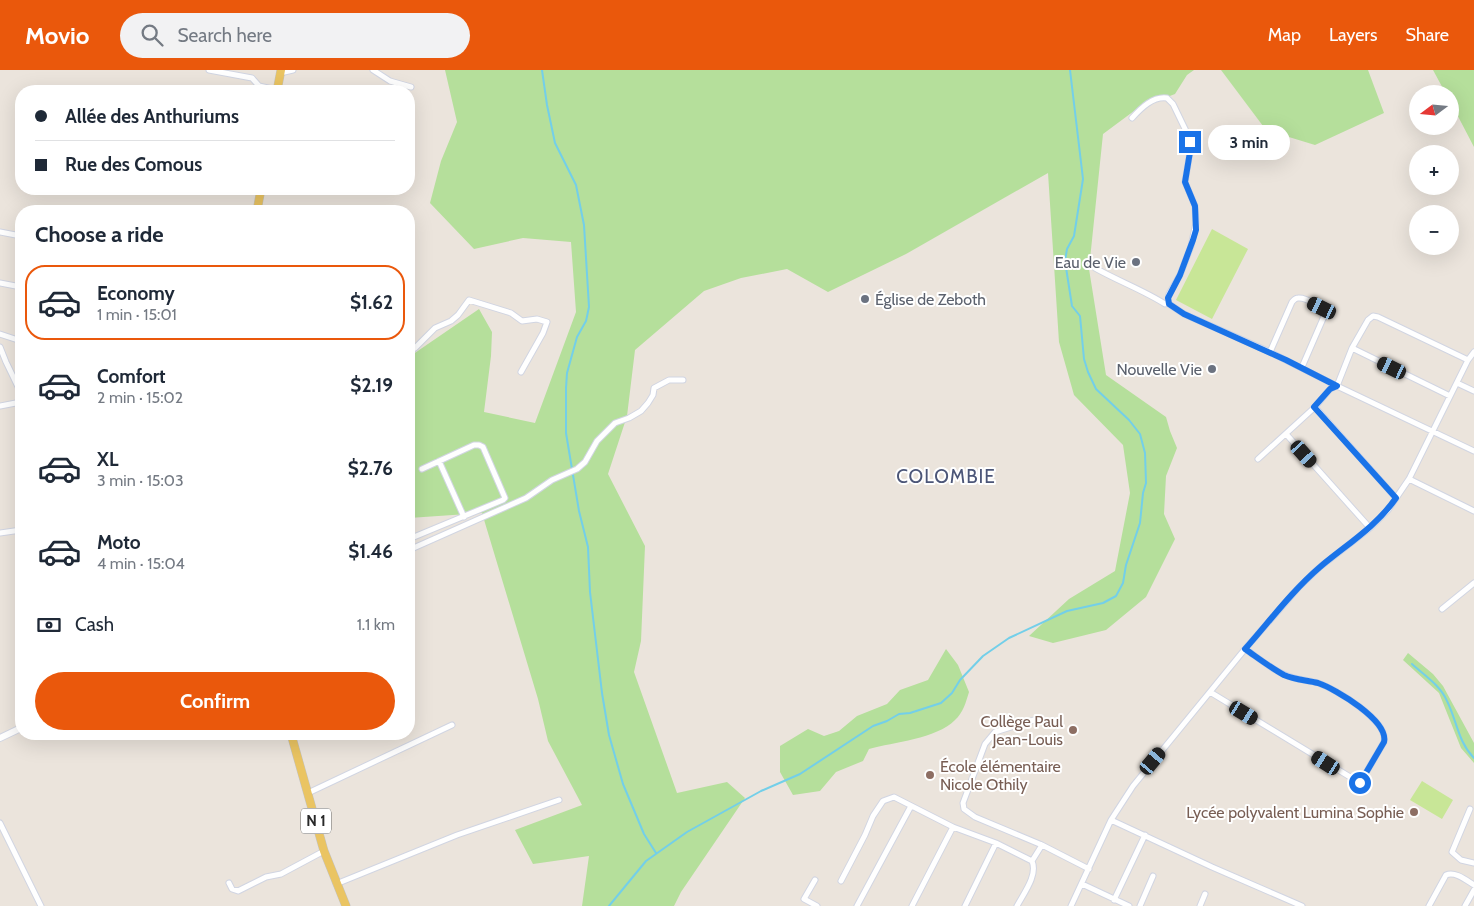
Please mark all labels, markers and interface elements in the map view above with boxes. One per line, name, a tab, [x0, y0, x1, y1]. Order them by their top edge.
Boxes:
search box	[120, 13, 470, 58]
text: Movio	[25, 21, 90, 50]
icon: search	[138, 21, 166, 49]
text: Search here	[178, 24, 272, 47]
text: Map	[1268, 24, 1301, 46]
text: Layers	[1329, 24, 1378, 46]
text: Share	[1406, 24, 1449, 46]
north arrow	[1409, 85, 1459, 135]
map controls	[1409, 85, 1459, 255]
text: Allée des Anthuriums	[65, 105, 239, 128]
callout: 3 min	[1208, 124, 1290, 160]
route end	[1179, 131, 1201, 153]
text: 3 min	[1230, 133, 1268, 152]
button: +	[1409, 145, 1459, 195]
text: Rue des Comous	[65, 153, 202, 176]
button: −	[1409, 205, 1459, 255]
text: Choose a ride	[35, 221, 164, 248]
place label: Eau de Vie	[1055, 253, 1126, 272]
marker: Eau de Vie	[1130, 256, 1142, 268]
icon: car	[37, 280, 82, 325]
text: Economy	[97, 282, 175, 305]
place label: Église de Zeboth	[875, 290, 986, 309]
text: $1.62	[350, 291, 393, 314]
marker: Église de Zeboth	[859, 293, 871, 305]
car	[1305, 295, 1338, 321]
text: 1 min · 15:01	[97, 305, 177, 324]
car	[1375, 355, 1408, 381]
place label: Nouvelle Vie	[1117, 360, 1202, 379]
icon: car	[37, 363, 82, 408]
marker: Nouvelle Vie	[1206, 363, 1218, 375]
text: Comfort	[97, 365, 166, 388]
text: $2.19	[350, 374, 393, 397]
text: 2 min · 15:02	[97, 388, 183, 407]
car	[1288, 438, 1319, 470]
icon: car	[37, 446, 82, 491]
text: XL	[97, 448, 118, 471]
text: $2.76	[348, 457, 393, 480]
district label: COLOMBIE	[896, 465, 996, 488]
text: 3 min · 15:03	[97, 471, 184, 490]
icon: car	[37, 529, 82, 574]
text: Moto	[97, 531, 141, 554]
text: $1.46	[348, 540, 393, 563]
text: 4 min · 15:04	[97, 554, 185, 573]
icon: cash	[35, 611, 63, 639]
text: Cash	[75, 613, 114, 636]
text: 1.1 km	[357, 615, 395, 634]
button: Confirm	[35, 672, 395, 730]
car	[1227, 699, 1260, 727]
place label: Collège Paul Jean-Louis	[980, 712, 1063, 749]
marker: Collège Paul Jean-Louis	[1067, 724, 1079, 736]
car	[1137, 745, 1168, 777]
car	[1309, 749, 1342, 777]
place label: École élémentaire Nicole Othily	[940, 757, 1061, 794]
marker: École élémentaire Nicole Othily	[924, 769, 936, 781]
route start	[1349, 772, 1371, 794]
place label: Lycée polyvalent Lumina Sophie	[1186, 803, 1404, 822]
marker: Lycée polyvalent Lumina Sophie	[1408, 806, 1420, 818]
road number: N 1	[301, 808, 331, 834]

